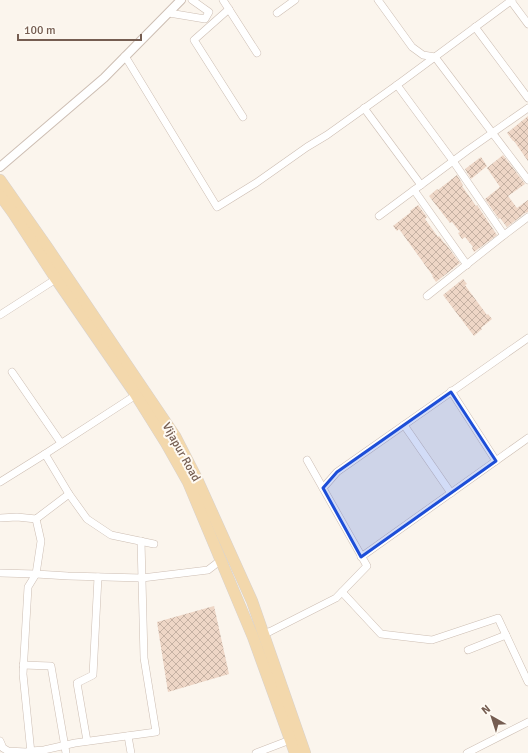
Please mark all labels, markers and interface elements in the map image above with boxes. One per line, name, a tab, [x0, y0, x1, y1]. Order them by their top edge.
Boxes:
scale bar	[18, 16, 141, 42]
text: 100 m	[24, 23, 56, 38]
street label: Vijapur Road	[159, 420, 203, 484]
north arrow	[472, 697, 512, 737]
text: N	[479, 702, 493, 717]

